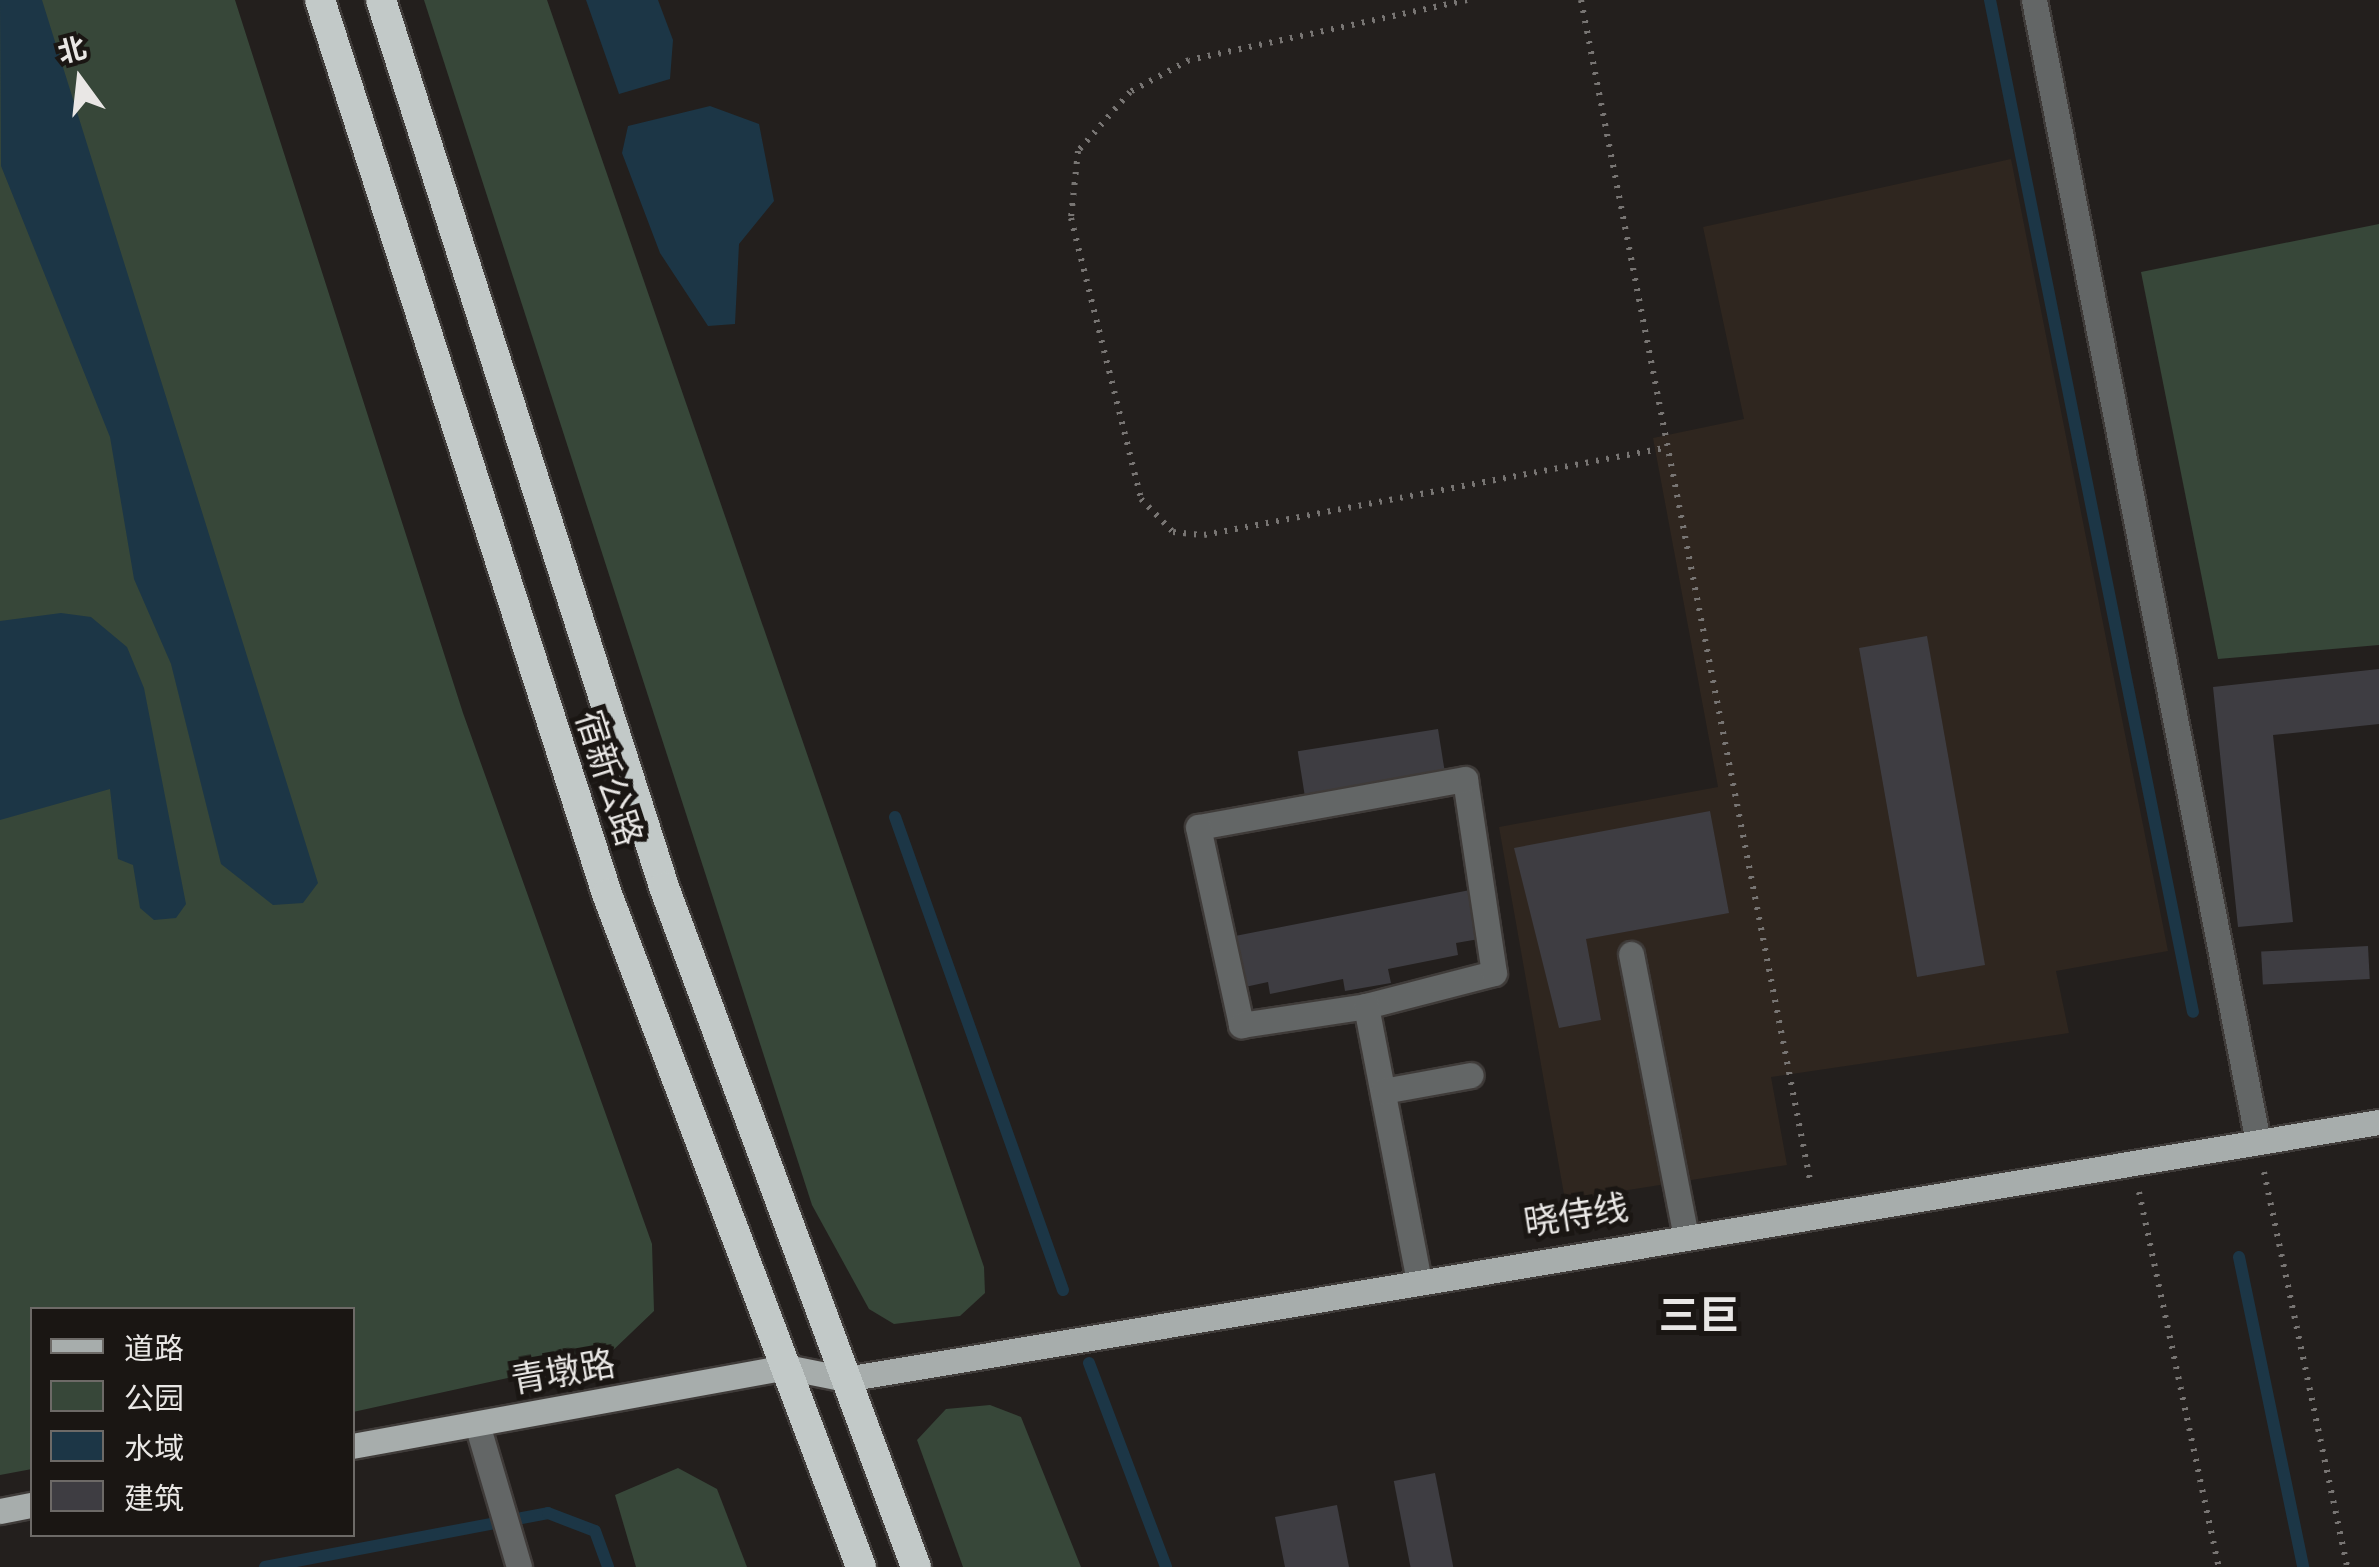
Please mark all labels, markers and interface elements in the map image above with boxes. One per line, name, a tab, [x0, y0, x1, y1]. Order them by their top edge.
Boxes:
north arrow	[30, 30, 130, 130]
text: 北	[54, 31, 90, 70]
street label: 宿新公路	[567, 705, 651, 851]
street label: 晓侍线	[1521, 1186, 1631, 1244]
district label: 三巨	[1659, 1292, 1739, 1340]
legend	[30, 1307, 355, 1537]
text: 道路	[124, 1331, 184, 1367]
street label: 青墩路	[508, 1342, 618, 1402]
text: 公园	[124, 1381, 184, 1417]
text: 水域	[124, 1431, 184, 1467]
text: 建筑	[124, 1481, 184, 1517]

